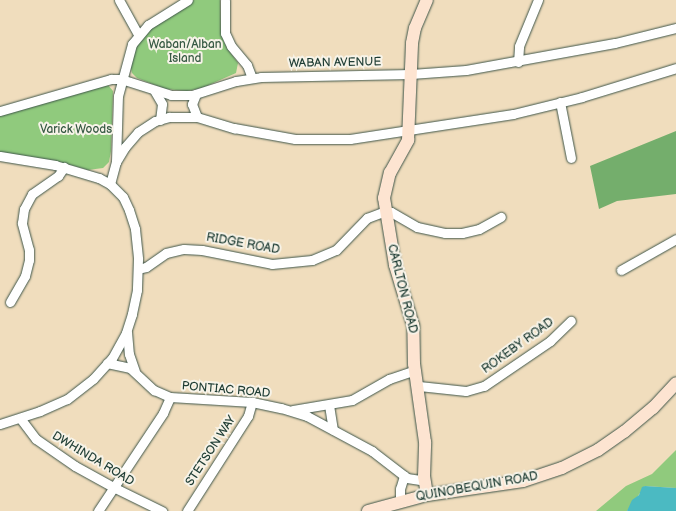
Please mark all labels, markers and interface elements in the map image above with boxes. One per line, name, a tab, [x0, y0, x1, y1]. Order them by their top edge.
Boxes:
park label: Waban/Alban Island	[148, 38, 222, 66]
street label: WABAN AVENUE	[289, 55, 381, 71]
park label: Varick Woods	[40, 123, 112, 137]
street label: RIDGE ROAD	[205, 230, 281, 258]
street label: CARLTON ROAD	[384, 243, 420, 335]
street label: ROKEBY ROAD	[479, 315, 557, 377]
street label: PONTIAC ROAD	[181, 379, 271, 401]
street label: STETSON WAY	[183, 413, 239, 489]
street label: DWHINDA ROAD	[49, 429, 137, 489]
street label: QUINOBEQUIN ROAD	[415, 469, 539, 505]

